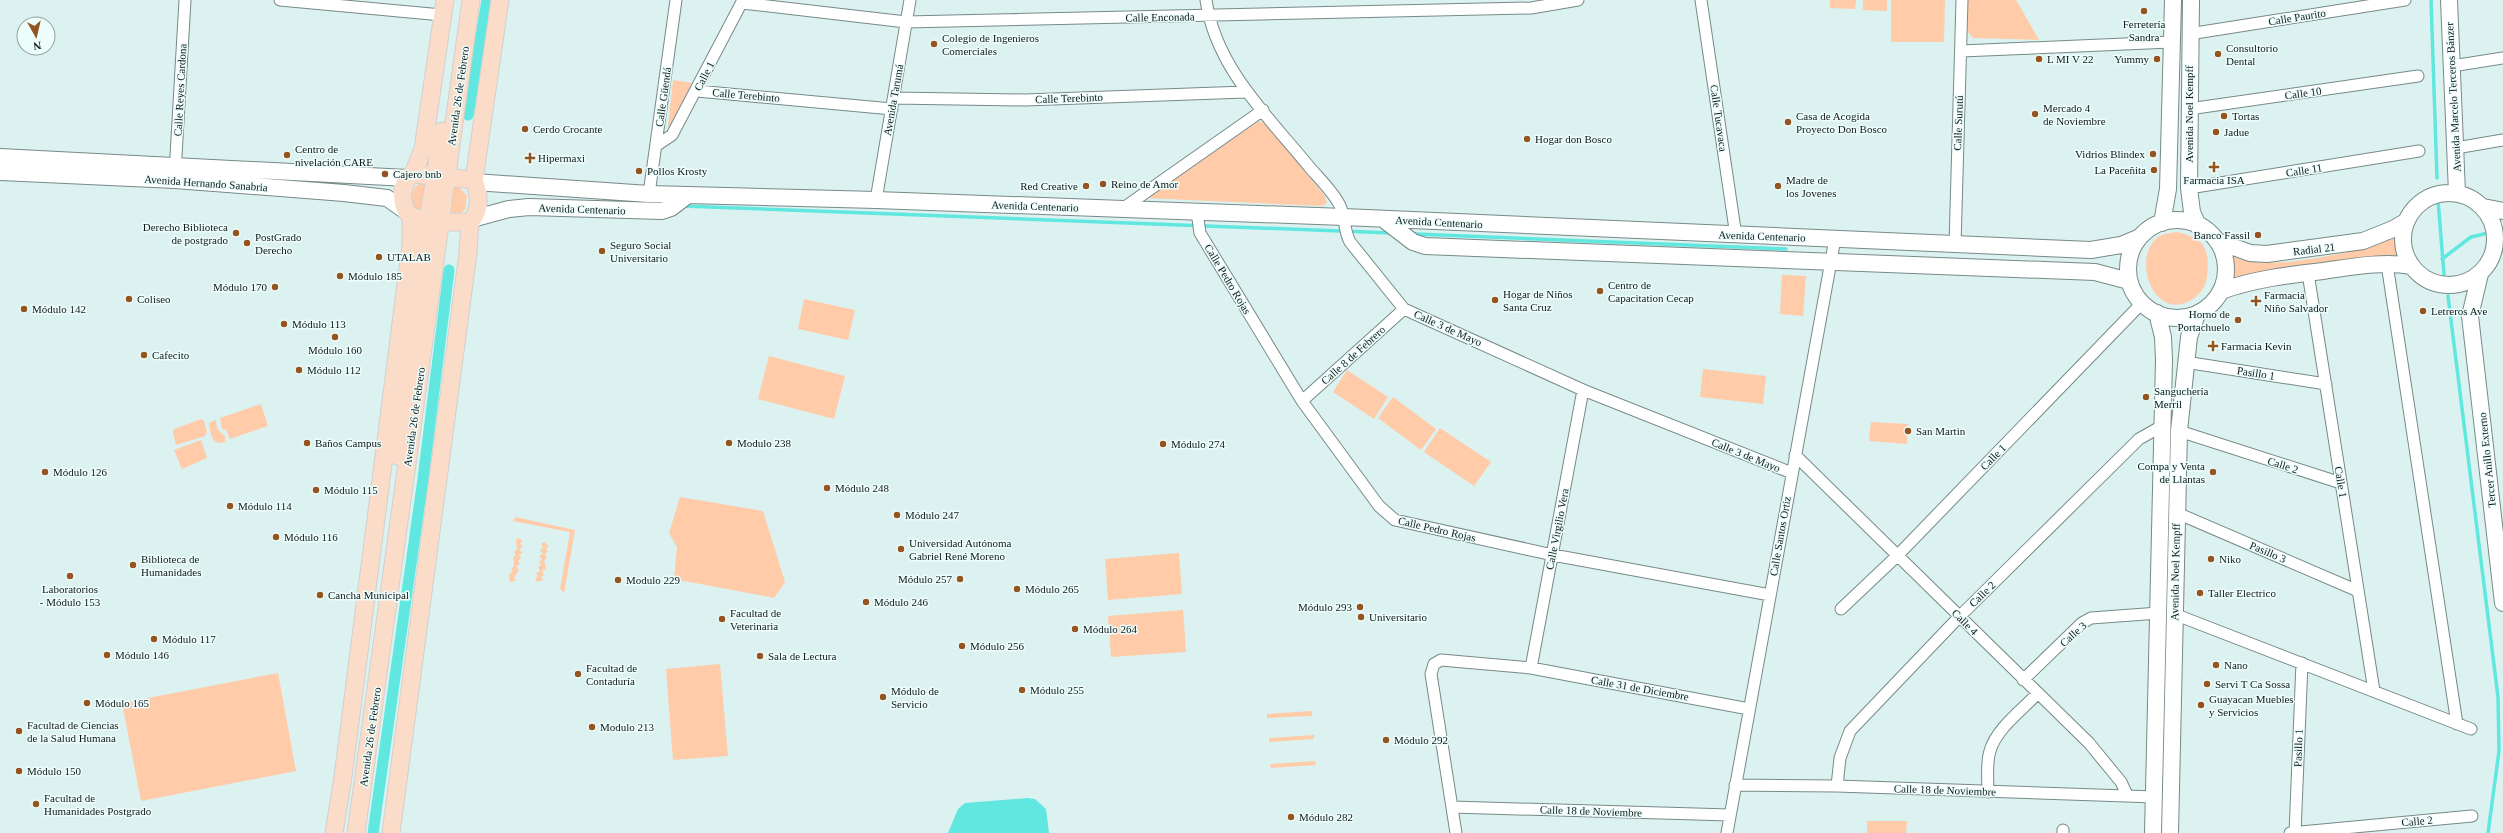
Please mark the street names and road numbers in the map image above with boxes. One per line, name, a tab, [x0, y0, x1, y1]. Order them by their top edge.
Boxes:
street label: Calle Paurito	[2268, 6, 2327, 27]
street label: Calle Enconada	[1125, 10, 1195, 24]
street label: Avenida Marcelo Terceros Bánzer	[2443, 21, 2463, 172]
street label: Calle Reyes Cardona	[172, 43, 188, 137]
street label: Avenida 26 de Febrero	[445, 45, 471, 146]
street label: Calle 1	[692, 59, 716, 93]
street label: Avenida Tarumá	[881, 63, 905, 137]
street label: Avenida Noel Kempff	[2183, 65, 2195, 163]
street label: Calle Güendá	[653, 66, 673, 128]
street label: Calle Tucavaca	[1708, 84, 1730, 152]
street label: Calle 10	[2284, 84, 2323, 102]
street label: Calle Terebinto	[712, 86, 781, 104]
street label: Calle Terebinto	[1035, 91, 1104, 105]
street label: Calle Surutú	[1951, 95, 1965, 151]
street label: Calle 11	[2285, 161, 2323, 179]
street label: Avenida Hernando Sanabria	[144, 173, 268, 193]
street label: Avenida Centenario	[991, 198, 1079, 214]
street label: Avenida Centenario	[538, 201, 626, 217]
street label: Avenida Centenario	[1395, 214, 1483, 230]
street label: Avenida Centenario	[1718, 228, 1806, 244]
street label: Radial 21	[2292, 240, 2336, 258]
street label: Calle Pedro Rojas	[1202, 242, 1254, 316]
street label: Calle 3 de Mayo	[1412, 308, 1484, 349]
street label: Calle 8 de Febrero	[1319, 323, 1388, 387]
street label: Pasillo 1	[2236, 364, 2276, 382]
street label: Avenida 26 de Febrero	[401, 366, 427, 467]
street label: Tercer Anillo Externo	[2476, 411, 2498, 508]
street label: Calle 3 de Mayo	[1710, 436, 1783, 474]
street label: Calle 1	[1978, 442, 2008, 472]
street label: Calle 2	[2266, 454, 2300, 476]
street label: Calle 1	[2333, 466, 2349, 498]
street label: Calle Virgilio Vera	[1543, 487, 1571, 571]
street label: Calle Santos Ortiz	[1767, 495, 1793, 577]
street label: Calle Pedro Rojas	[1397, 514, 1477, 544]
street label: Avenida Noel Kempff	[2168, 523, 2182, 621]
street label: Pasillo 3	[2248, 539, 2288, 565]
street label: Calle 2	[1967, 579, 1997, 609]
street label: Calle 4	[1950, 607, 1981, 638]
street label: Calle 3	[2057, 619, 2089, 649]
street label: Calle 31 de Diciembre	[1590, 673, 1690, 703]
street label: Avenida 26 de Febrero	[357, 686, 383, 787]
street label: Pasillo 1	[2291, 729, 2305, 767]
street label: Calle 18 de Noviembre	[1894, 782, 1996, 798]
street label: Calle 18 de Noviembre	[1540, 803, 1642, 819]
street label: Calle 2	[2401, 814, 2433, 828]

